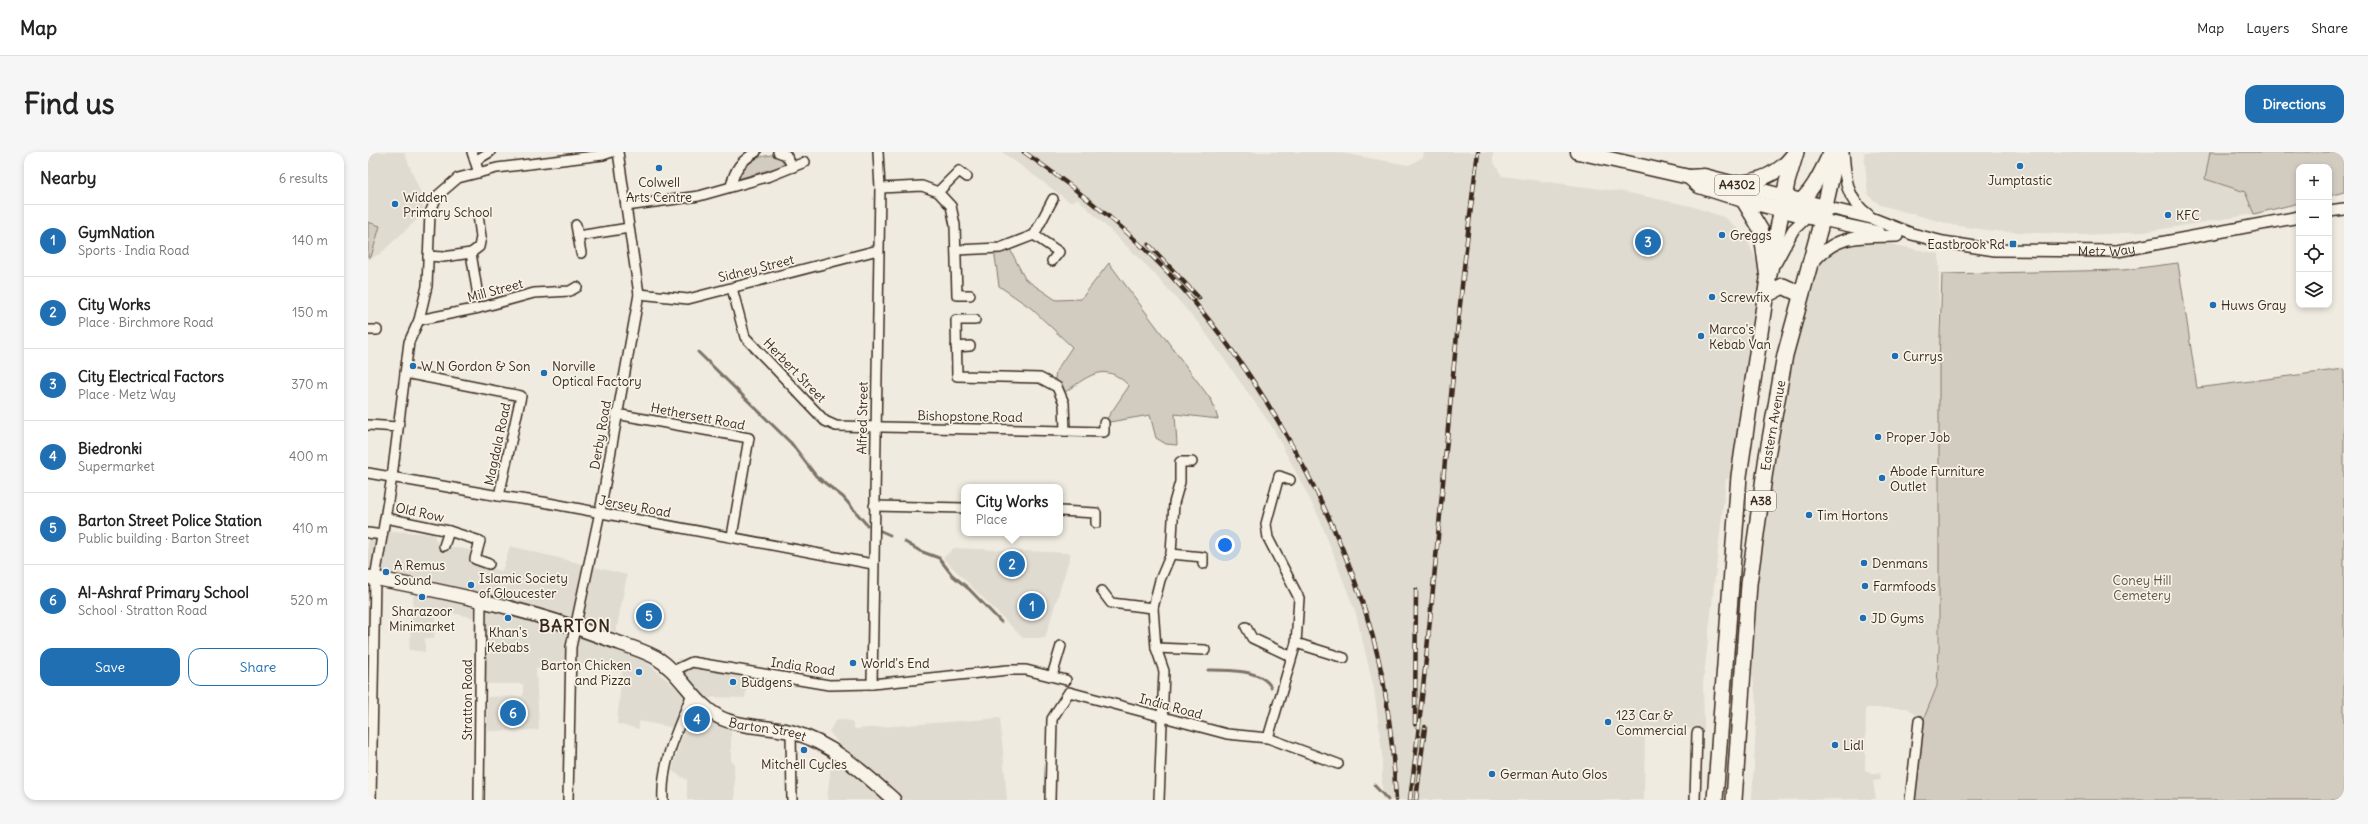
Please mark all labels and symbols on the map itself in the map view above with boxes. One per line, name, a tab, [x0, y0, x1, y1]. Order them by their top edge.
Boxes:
marker: Jumptastic	[2015, 161, 2025, 171]
marker: Colwell Arts Centre	[654, 163, 664, 173]
place label: Jumptastic	[1988, 172, 2053, 189]
place label: Colwell Arts Centre	[626, 174, 692, 206]
road number: A4302	[1715, 175, 1759, 195]
place label: Widden Primary School	[403, 189, 493, 221]
marker: Widden Primary School	[390, 199, 400, 209]
place label: KFC	[2176, 207, 2200, 224]
marker: KFC	[2163, 210, 2173, 220]
pin: 3	[1635, 227, 1661, 257]
place label: Greggs	[1730, 227, 1772, 244]
marker: Greggs	[1717, 230, 1727, 240]
place label: Eastbrook Rd	[1927, 236, 2005, 253]
marker: Eastbrook Rd	[2008, 239, 2018, 249]
street label: Metz Way	[2078, 240, 2137, 260]
street label: Sidney Street	[716, 251, 796, 286]
street label: Mill Street	[465, 275, 525, 306]
place label: Screwfix	[1720, 289, 1770, 306]
marker: Screwfix	[1707, 292, 1717, 302]
place label: Huws Gray	[2221, 297, 2286, 314]
marker: Huws Gray	[2208, 300, 2218, 310]
place label: Marco's Kebab Van	[1709, 321, 1772, 353]
marker: Marco's Kebab Van	[1696, 331, 1706, 341]
street label: Herbert Street	[760, 335, 830, 407]
place label: Currys	[1903, 348, 1943, 365]
marker: Currys	[1890, 351, 1900, 361]
place label: W N Gordon & Son	[421, 358, 531, 375]
place label: Norville Optical Factory	[552, 358, 642, 390]
marker: W N Gordon & Son	[408, 361, 418, 371]
marker: Norville Optical Factory	[539, 368, 549, 378]
street label: Eastern Avenue	[1757, 379, 1789, 472]
street label: Alfred Street	[853, 381, 872, 455]
street label: Derby Road	[586, 399, 615, 471]
street label: Hethersett Road	[649, 399, 747, 434]
street label: Magdala Road	[480, 401, 515, 487]
street label: Bishopstone Road	[917, 407, 1023, 426]
place label: Proper Job	[1886, 429, 1950, 446]
marker: Proper Job	[1873, 432, 1883, 442]
place label: Abode Furniture Outlet	[1890, 463, 1985, 495]
marker: Abode Furniture Outlet	[1877, 473, 1887, 483]
road number: A38	[1746, 491, 1776, 511]
street label: Jersey Road	[598, 492, 673, 521]
street label: Old Row	[394, 499, 446, 526]
place label: Tim Hortons	[1817, 507, 1888, 524]
marker: Tim Hortons	[1804, 510, 1814, 520]
your location	[1215, 535, 1235, 555]
pin: 2	[999, 549, 1025, 579]
place label: Denmans	[1872, 555, 1928, 572]
place label: A Remus Sound	[394, 557, 445, 589]
marker: Denmans	[1859, 558, 1869, 568]
marker: A Remus Sound	[381, 567, 391, 577]
place label: Islamic Society of Gloucester	[479, 570, 568, 602]
park label: Coney Hill Cemetery	[2113, 572, 2171, 604]
place label: Farmfoods	[1873, 578, 1936, 595]
marker: Islamic Society of Gloucester	[466, 580, 476, 590]
marker: Farmfoods	[1860, 581, 1870, 591]
pin: 1	[1019, 591, 1045, 621]
marker: Sharazoor Minimarket	[417, 592, 427, 602]
pin: 5	[636, 601, 662, 631]
place label: Sharazoor Minimarket	[389, 603, 456, 635]
place label: JD Gyms	[1871, 610, 1924, 627]
marker: Khan's Kebabs	[503, 613, 513, 623]
marker: JD Gyms	[1858, 613, 1868, 623]
district label: BARTON	[539, 615, 611, 637]
place label: Khan's Kebabs	[487, 624, 529, 656]
street label: India Road	[770, 654, 836, 679]
place label: World's End	[861, 655, 930, 672]
place label: Barton Chicken and Pizza	[541, 657, 631, 689]
marker: World's End	[848, 658, 858, 668]
street label: Stratton Road	[459, 659, 476, 741]
marker: Barton Chicken and Pizza	[634, 667, 644, 677]
place label: Budgens	[741, 674, 792, 691]
marker: Budgens	[728, 677, 738, 687]
street label: India Road	[1137, 690, 1205, 723]
pin: 6	[500, 698, 526, 728]
pin: 4	[684, 704, 710, 734]
place label: 123 Car & Commercial	[1616, 707, 1687, 739]
street label: Barton Street	[727, 714, 809, 745]
marker: 123 Car & Commercial	[1603, 717, 1613, 727]
place label: Lidl	[1843, 737, 1864, 754]
marker: Lidl	[1830, 740, 1840, 750]
marker: Mitchell Cycles	[799, 745, 809, 755]
place label: Mitchell Cycles	[761, 756, 847, 773]
place label: German Auto Glos	[1500, 766, 1607, 783]
marker: German Auto Glos	[1487, 769, 1497, 779]

